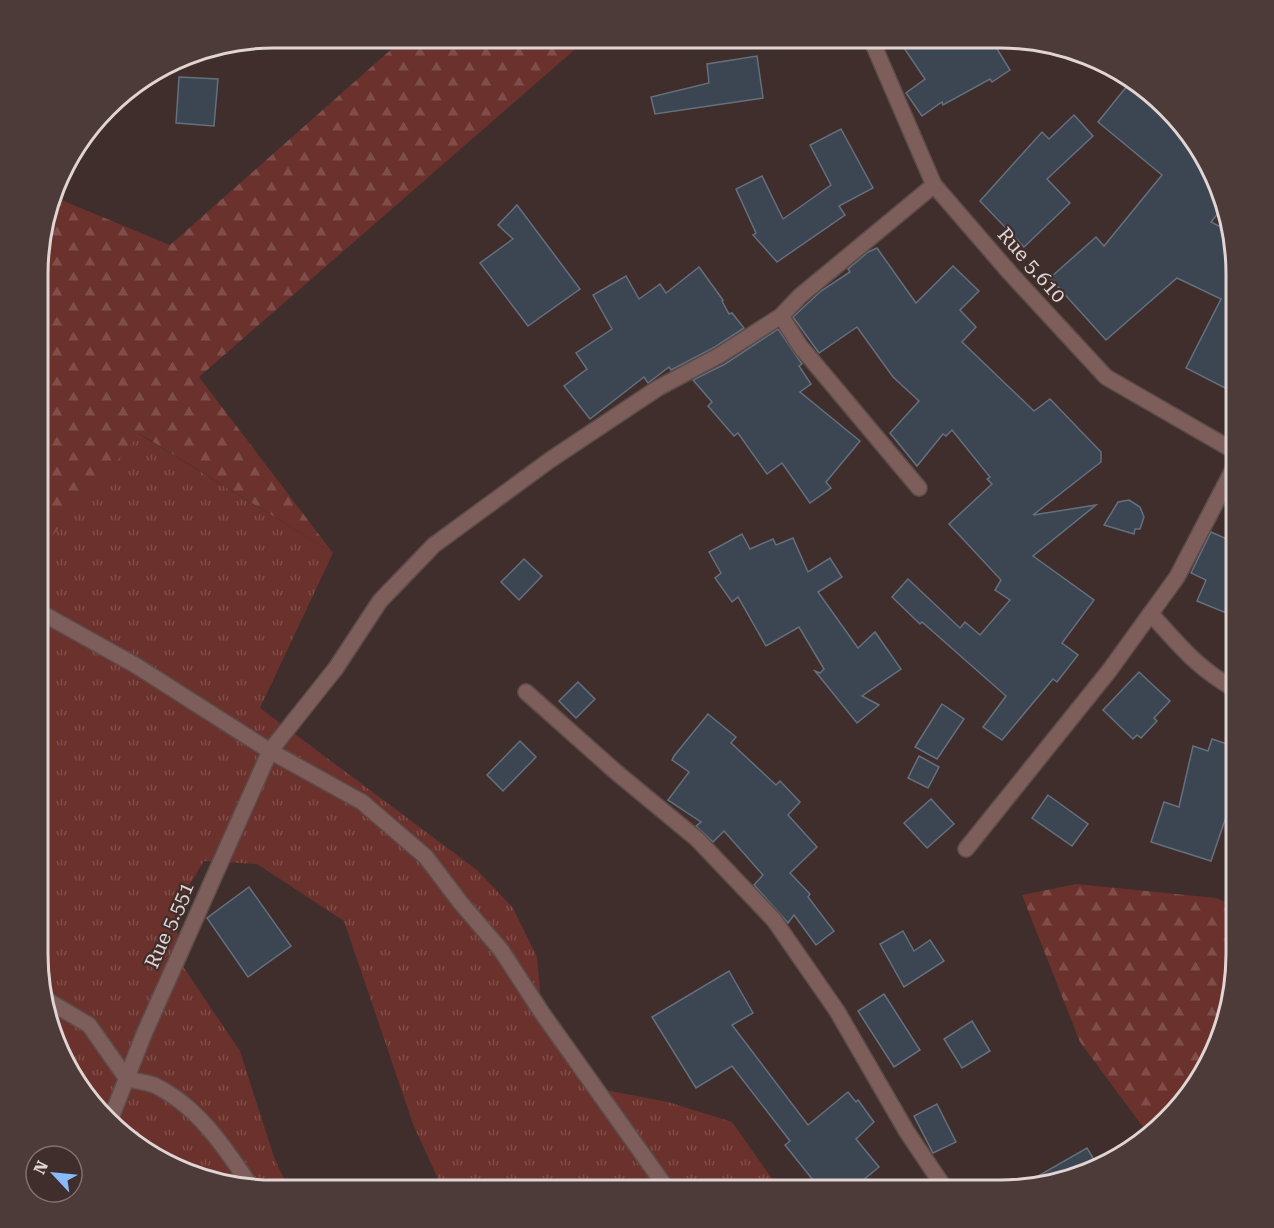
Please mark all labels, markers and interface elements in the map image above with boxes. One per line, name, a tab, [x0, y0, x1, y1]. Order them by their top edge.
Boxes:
street label: Rue 5.610	[993, 222, 1071, 308]
street label: Rue 5.551	[139, 878, 199, 972]
north arrow	[24, 1144, 84, 1204]
text: N	[30, 1158, 52, 1177]

